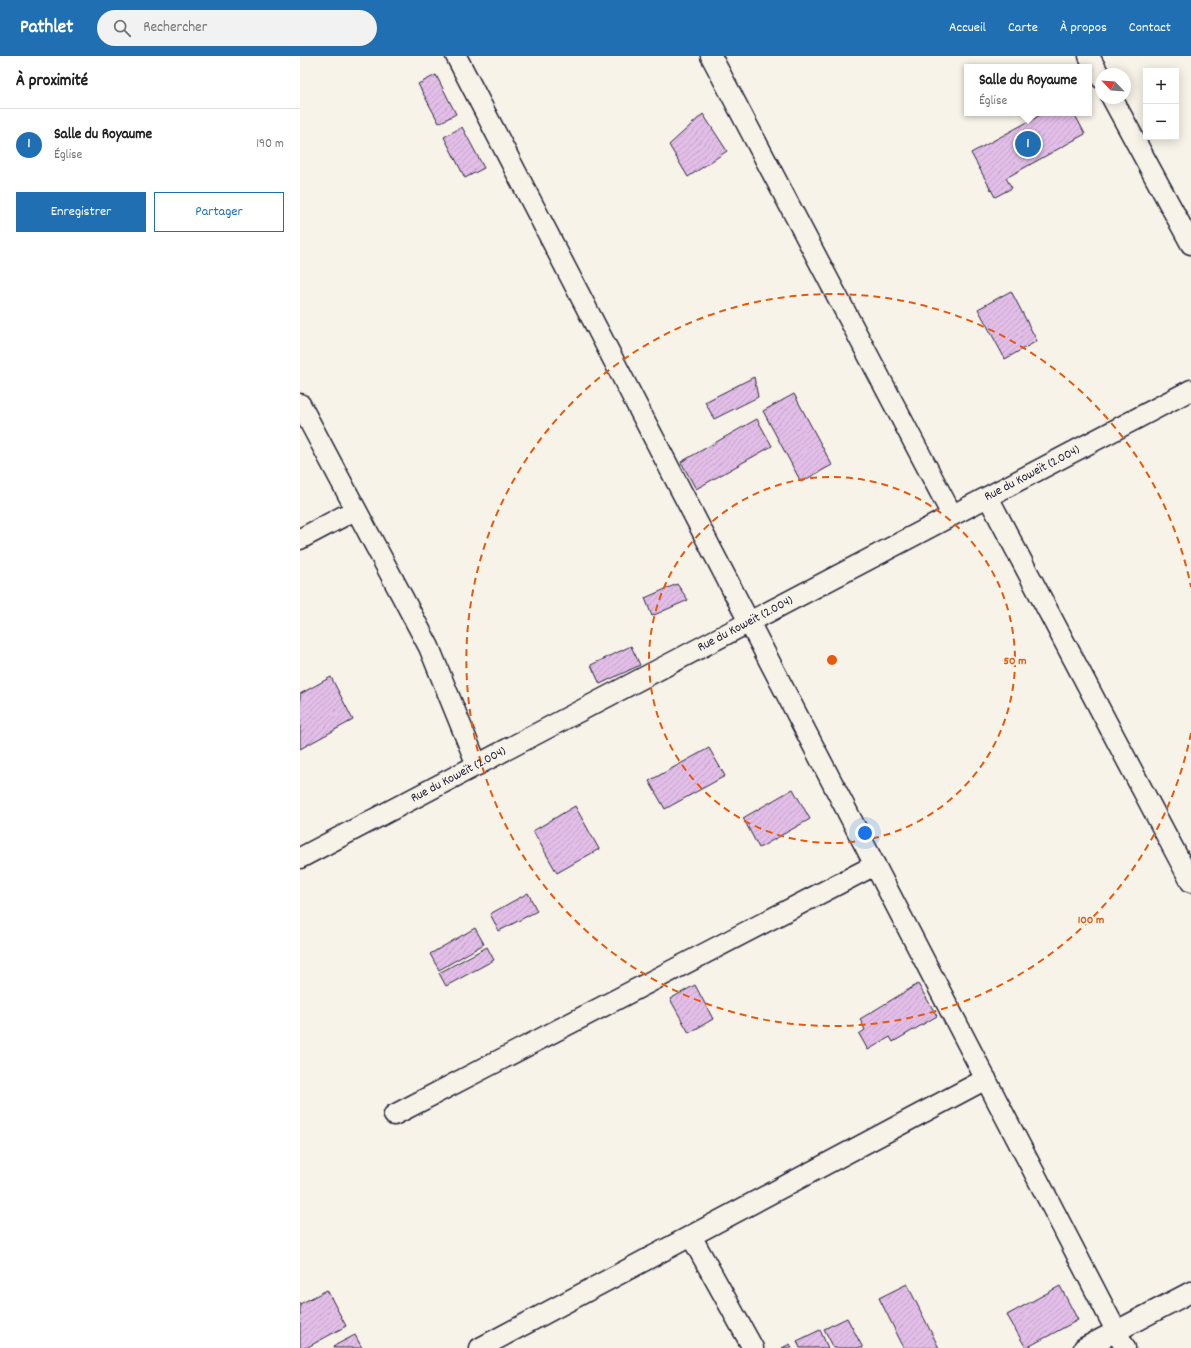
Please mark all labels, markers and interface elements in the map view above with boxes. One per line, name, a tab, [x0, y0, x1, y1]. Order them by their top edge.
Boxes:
search box	[97, 10, 377, 46]
text: Pathlet	[20, 15, 73, 42]
icon: search	[111, 17, 133, 39]
text: Rechercher	[143, 17, 207, 39]
text: Accueil	[949, 18, 986, 38]
text: Carte	[1008, 18, 1038, 38]
text: À propos	[1060, 18, 1107, 38]
text: Contact	[1129, 18, 1171, 38]
popup	[964, 64, 1092, 116]
north arrow	[1095, 68, 1131, 104]
map controls	[1143, 68, 1179, 140]
button: +	[1143, 68, 1179, 104]
text: À proximité	[16, 70, 88, 94]
text: Salle du Royaume	[979, 70, 1077, 92]
text: Église	[979, 92, 1007, 111]
button: −	[1143, 104, 1179, 140]
text: Salle du Royaume	[54, 124, 152, 146]
pin: 1	[1015, 129, 1041, 159]
text: 1	[28, 135, 30, 154]
text: 190 m	[256, 135, 284, 154]
text: Église	[54, 146, 82, 165]
button: Enregistrer	[16, 192, 146, 232]
button: Partager	[154, 192, 284, 232]
street label: Rue du Koweït (2.004)	[981, 441, 1083, 506]
street label: Rue du Koweït (2.004)	[694, 591, 796, 657]
centre of rings	[825, 653, 839, 667]
text: 50 m	[1003, 653, 1027, 670]
street label: Rue du Koweït (2.004)	[407, 742, 510, 808]
your location	[855, 823, 875, 843]
text: 100 m	[1078, 912, 1104, 929]

